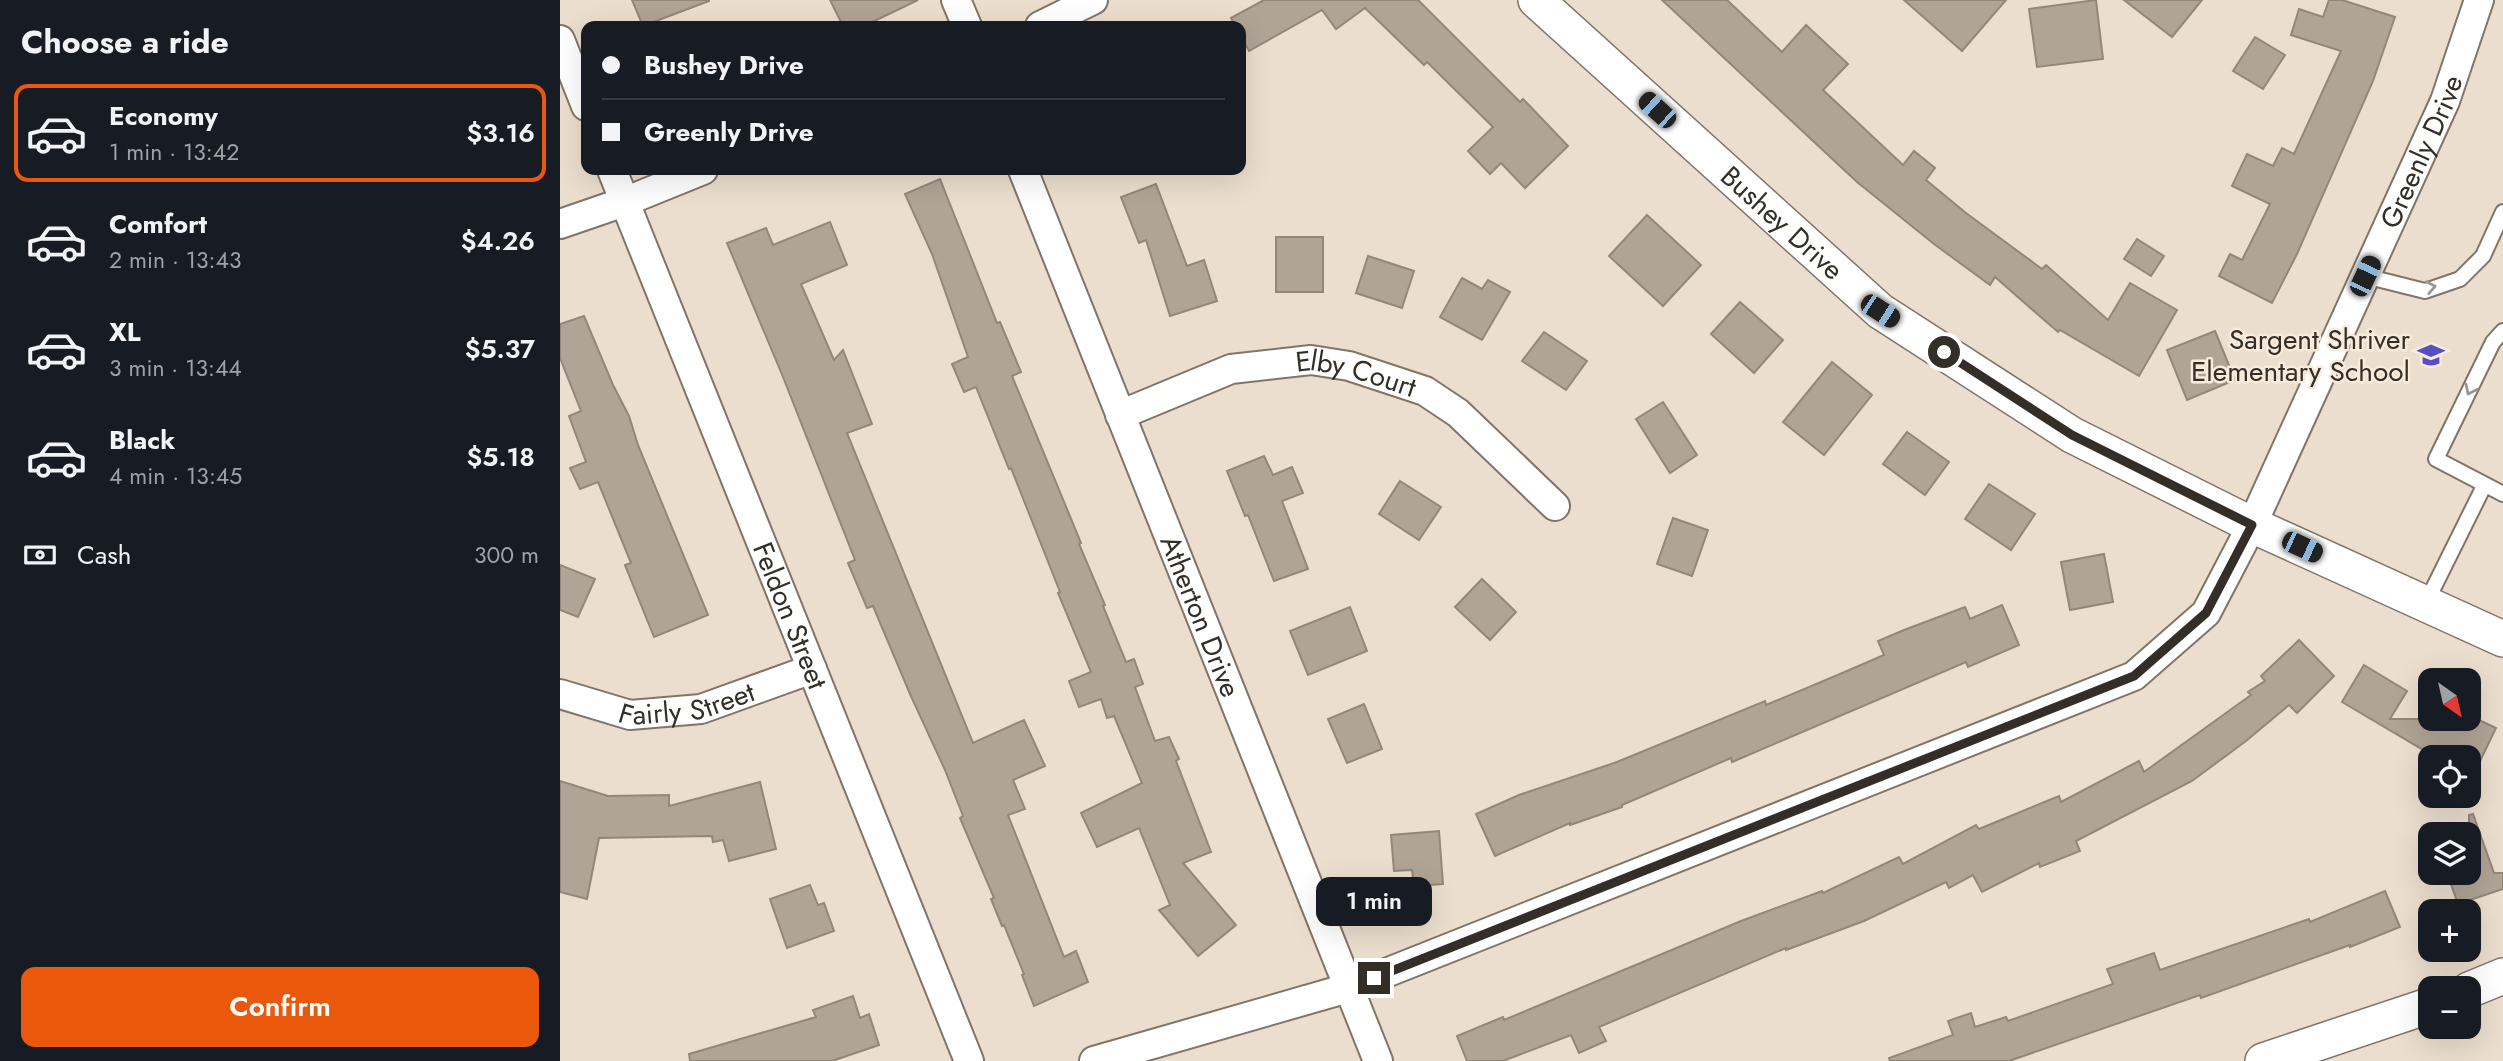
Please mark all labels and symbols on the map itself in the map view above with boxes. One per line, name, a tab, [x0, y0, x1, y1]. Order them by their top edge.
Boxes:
street label: Greenly Drive	[2370, 70, 2473, 235]
car	[1635, 88, 1680, 132]
street label: Bushey Drive	[1711, 156, 1853, 290]
car	[2347, 253, 2384, 299]
one-way arrow	[2426, 280, 2437, 295]
car	[1857, 291, 1904, 331]
place label: Sargent Shriver Elementary School	[2191, 319, 2410, 392]
route start	[1928, 336, 1960, 368]
street label: Elby Court	[1293, 340, 1422, 408]
school or university icon: Sargent Shriver Elementary School	[2416, 340, 2446, 370]
one-way arrow	[2464, 383, 2478, 395]
street label: Atherton Drive	[1149, 529, 1251, 703]
car	[2279, 529, 2326, 565]
street label: Feldon Street	[742, 536, 838, 696]
north arrow	[2418, 668, 2482, 732]
street label: Fairly Street	[614, 671, 761, 736]
callout: 1 min	[1316, 876, 1432, 926]
route end	[1358, 962, 1390, 994]

